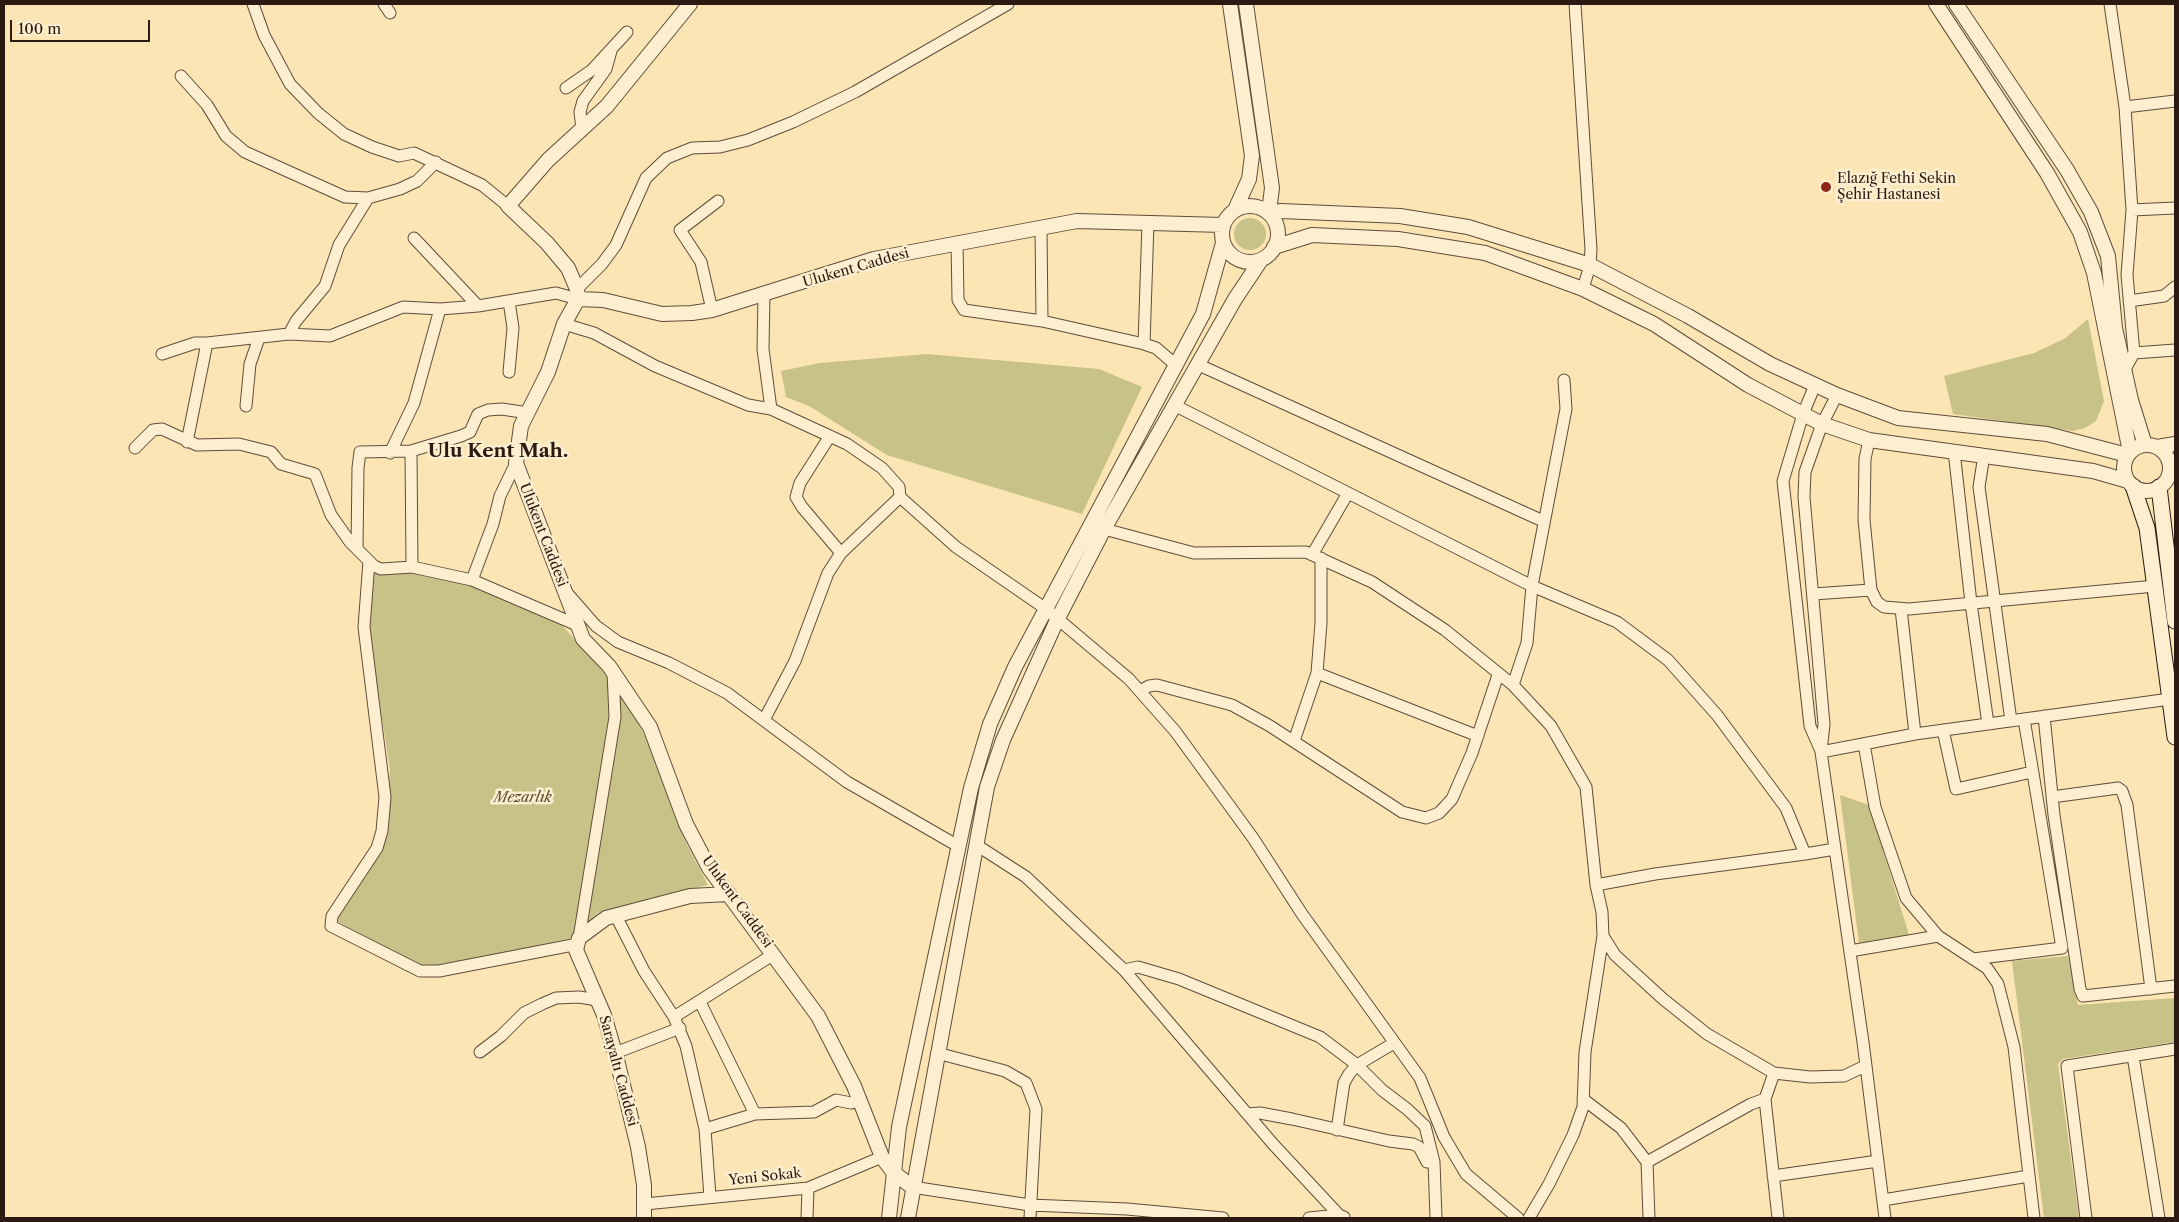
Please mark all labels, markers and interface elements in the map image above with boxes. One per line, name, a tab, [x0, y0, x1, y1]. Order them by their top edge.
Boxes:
scale bar	[12, 10, 152, 42]
text: 100 m	[18, 19, 61, 38]
place label: Elazığ Fethi Sekin Şehir Hastanesi	[1837, 171, 1956, 203]
marker: Elazığ Fethi Sekin Şehir Hastanesi	[1819, 180, 1833, 194]
street label: Ulukent Caddesi	[801, 245, 911, 291]
district label: Ulu Kent Mah.	[428, 441, 568, 463]
street label: Ulukent Caddesi	[515, 481, 571, 589]
park label: Mezarlık	[494, 790, 552, 806]
street label: Ulukent Caddesi	[698, 853, 776, 951]
street label: Sarayaltı Caddesi	[595, 1014, 641, 1128]
street label: Yeni Sokak	[728, 1165, 802, 1189]

